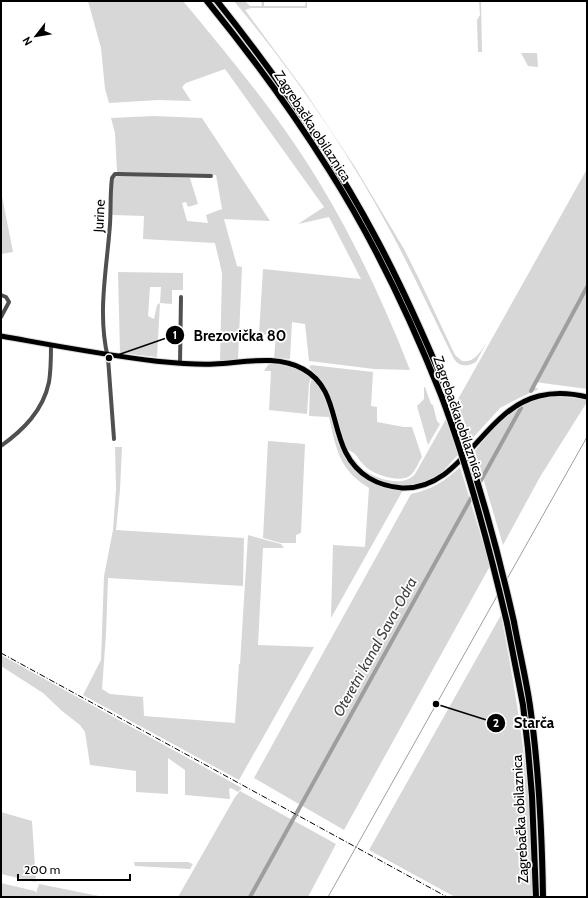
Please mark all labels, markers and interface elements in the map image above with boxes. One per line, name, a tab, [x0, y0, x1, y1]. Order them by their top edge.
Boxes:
north arrow	[16, 16, 56, 56]
text: N	[19, 34, 35, 48]
street label: Zagrebačka obilaznica	[270, 67, 356, 185]
street label: Jurine	[89, 199, 109, 234]
callout: Brezovička 80	[165, 322, 294, 349]
text: 1	[173, 327, 177, 342]
text: Brezovička 80	[194, 327, 286, 345]
street label: Zagrebačka obilaznica	[430, 353, 489, 481]
water label: Oteretni kanal Sava-Odra	[329, 574, 421, 720]
callout: Starča	[486, 709, 562, 736]
text: Starča	[514, 714, 555, 732]
text: 2	[493, 715, 499, 730]
street label: Zagrebačka obilaznica	[508, 754, 532, 884]
scale bar	[18, 856, 130, 882]
text: 200 m	[24, 862, 60, 877]

